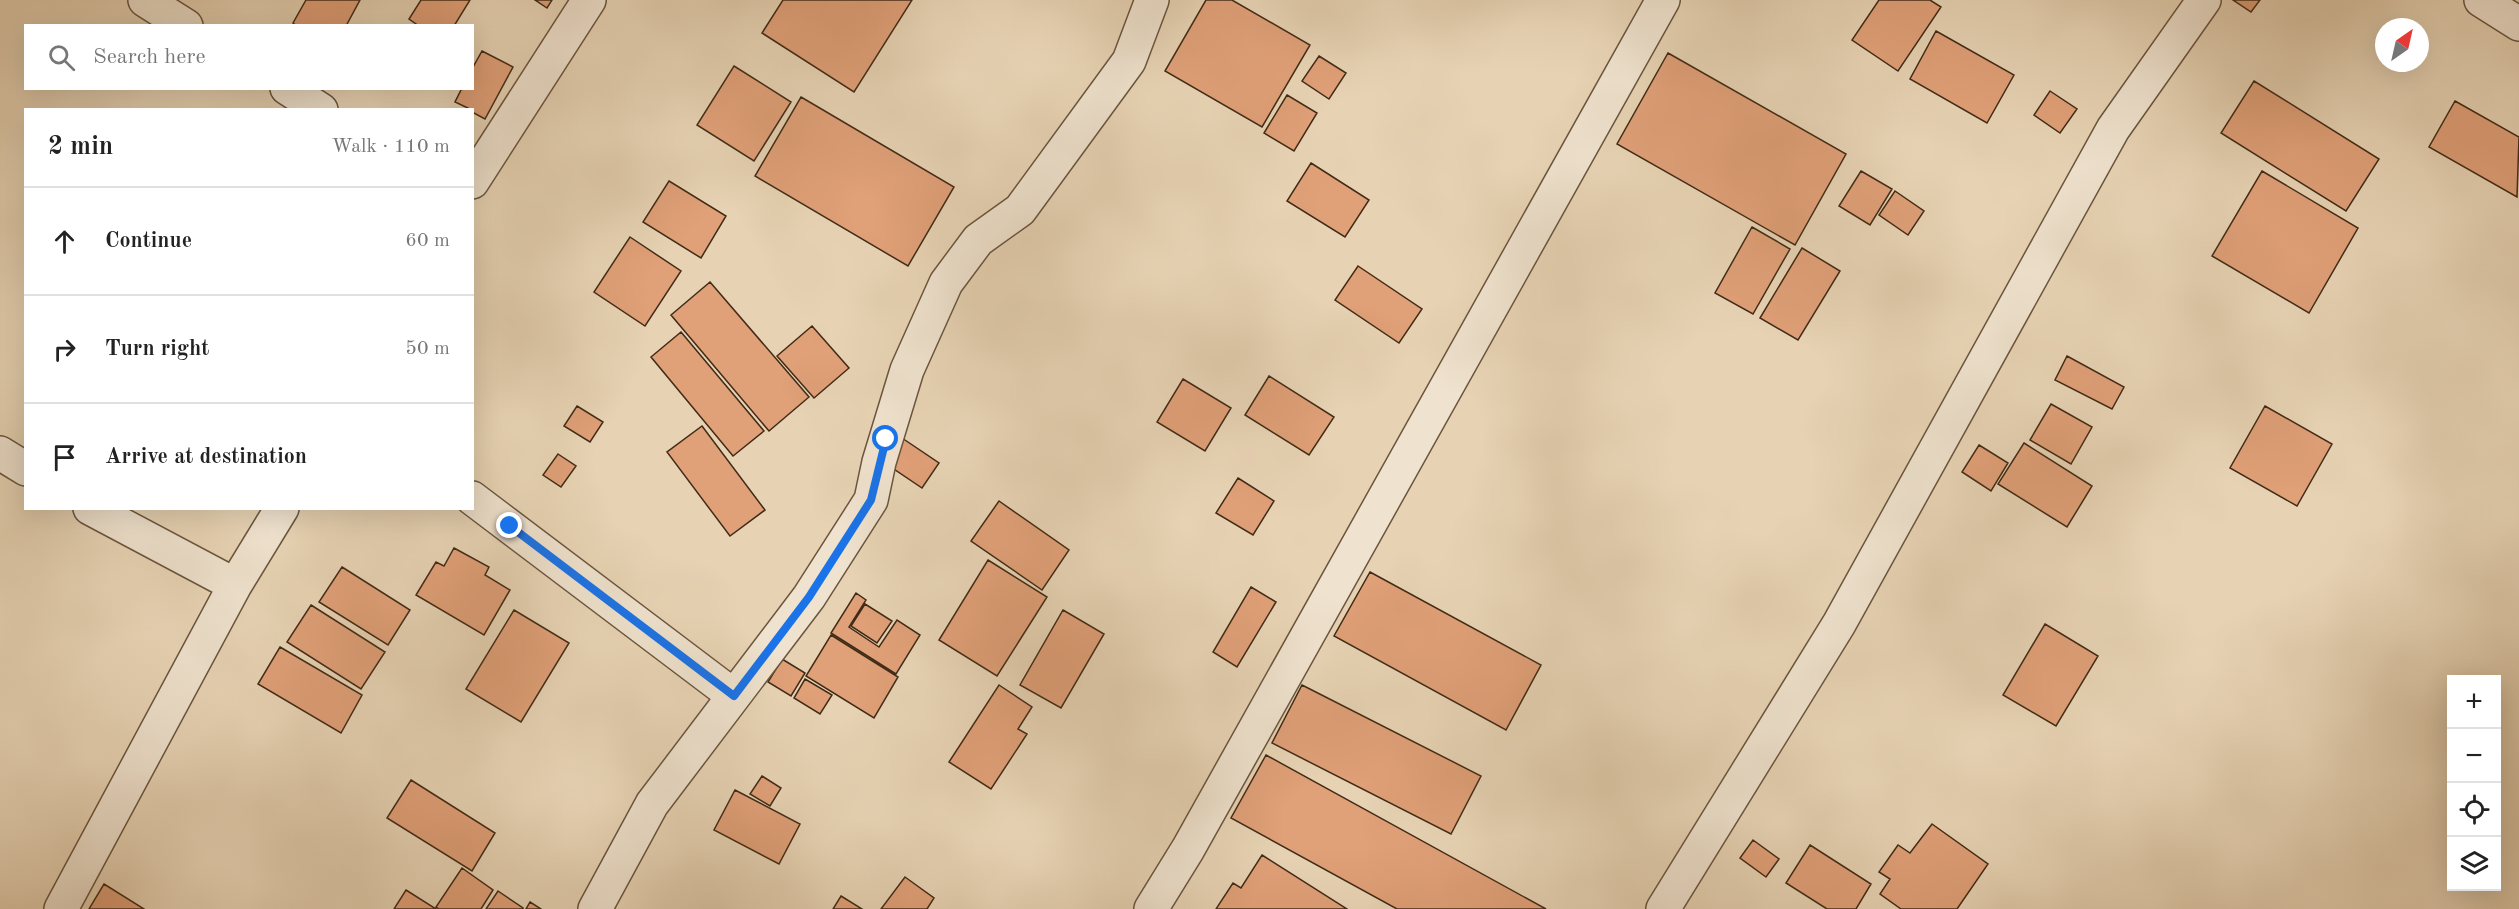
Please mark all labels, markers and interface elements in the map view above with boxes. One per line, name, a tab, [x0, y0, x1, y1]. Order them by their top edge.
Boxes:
north arrow	[2375, 18, 2429, 72]
search box	[24, 24, 474, 90]
icon: search	[45, 41, 78, 74]
text: Search here	[93, 46, 206, 68]
text: 2 min	[48, 134, 113, 160]
text: Walk · 110 m	[331, 137, 450, 157]
icon: ahead	[48, 225, 81, 258]
text: Continue	[105, 230, 192, 252]
text: 60 m	[405, 231, 450, 251]
icon: right	[48, 333, 81, 366]
text: Turn right	[105, 338, 209, 360]
text: 50 m	[405, 339, 450, 359]
route start	[872, 425, 898, 451]
icon: arrive	[48, 441, 81, 474]
text: Arrive at destination	[105, 446, 307, 468]
route end	[496, 512, 522, 538]
map controls	[2447, 675, 2501, 891]
button: +	[2447, 675, 2501, 729]
button: −	[2447, 729, 2501, 783]
button: locate	[2447, 783, 2501, 837]
button: layers	[2447, 837, 2501, 891]

